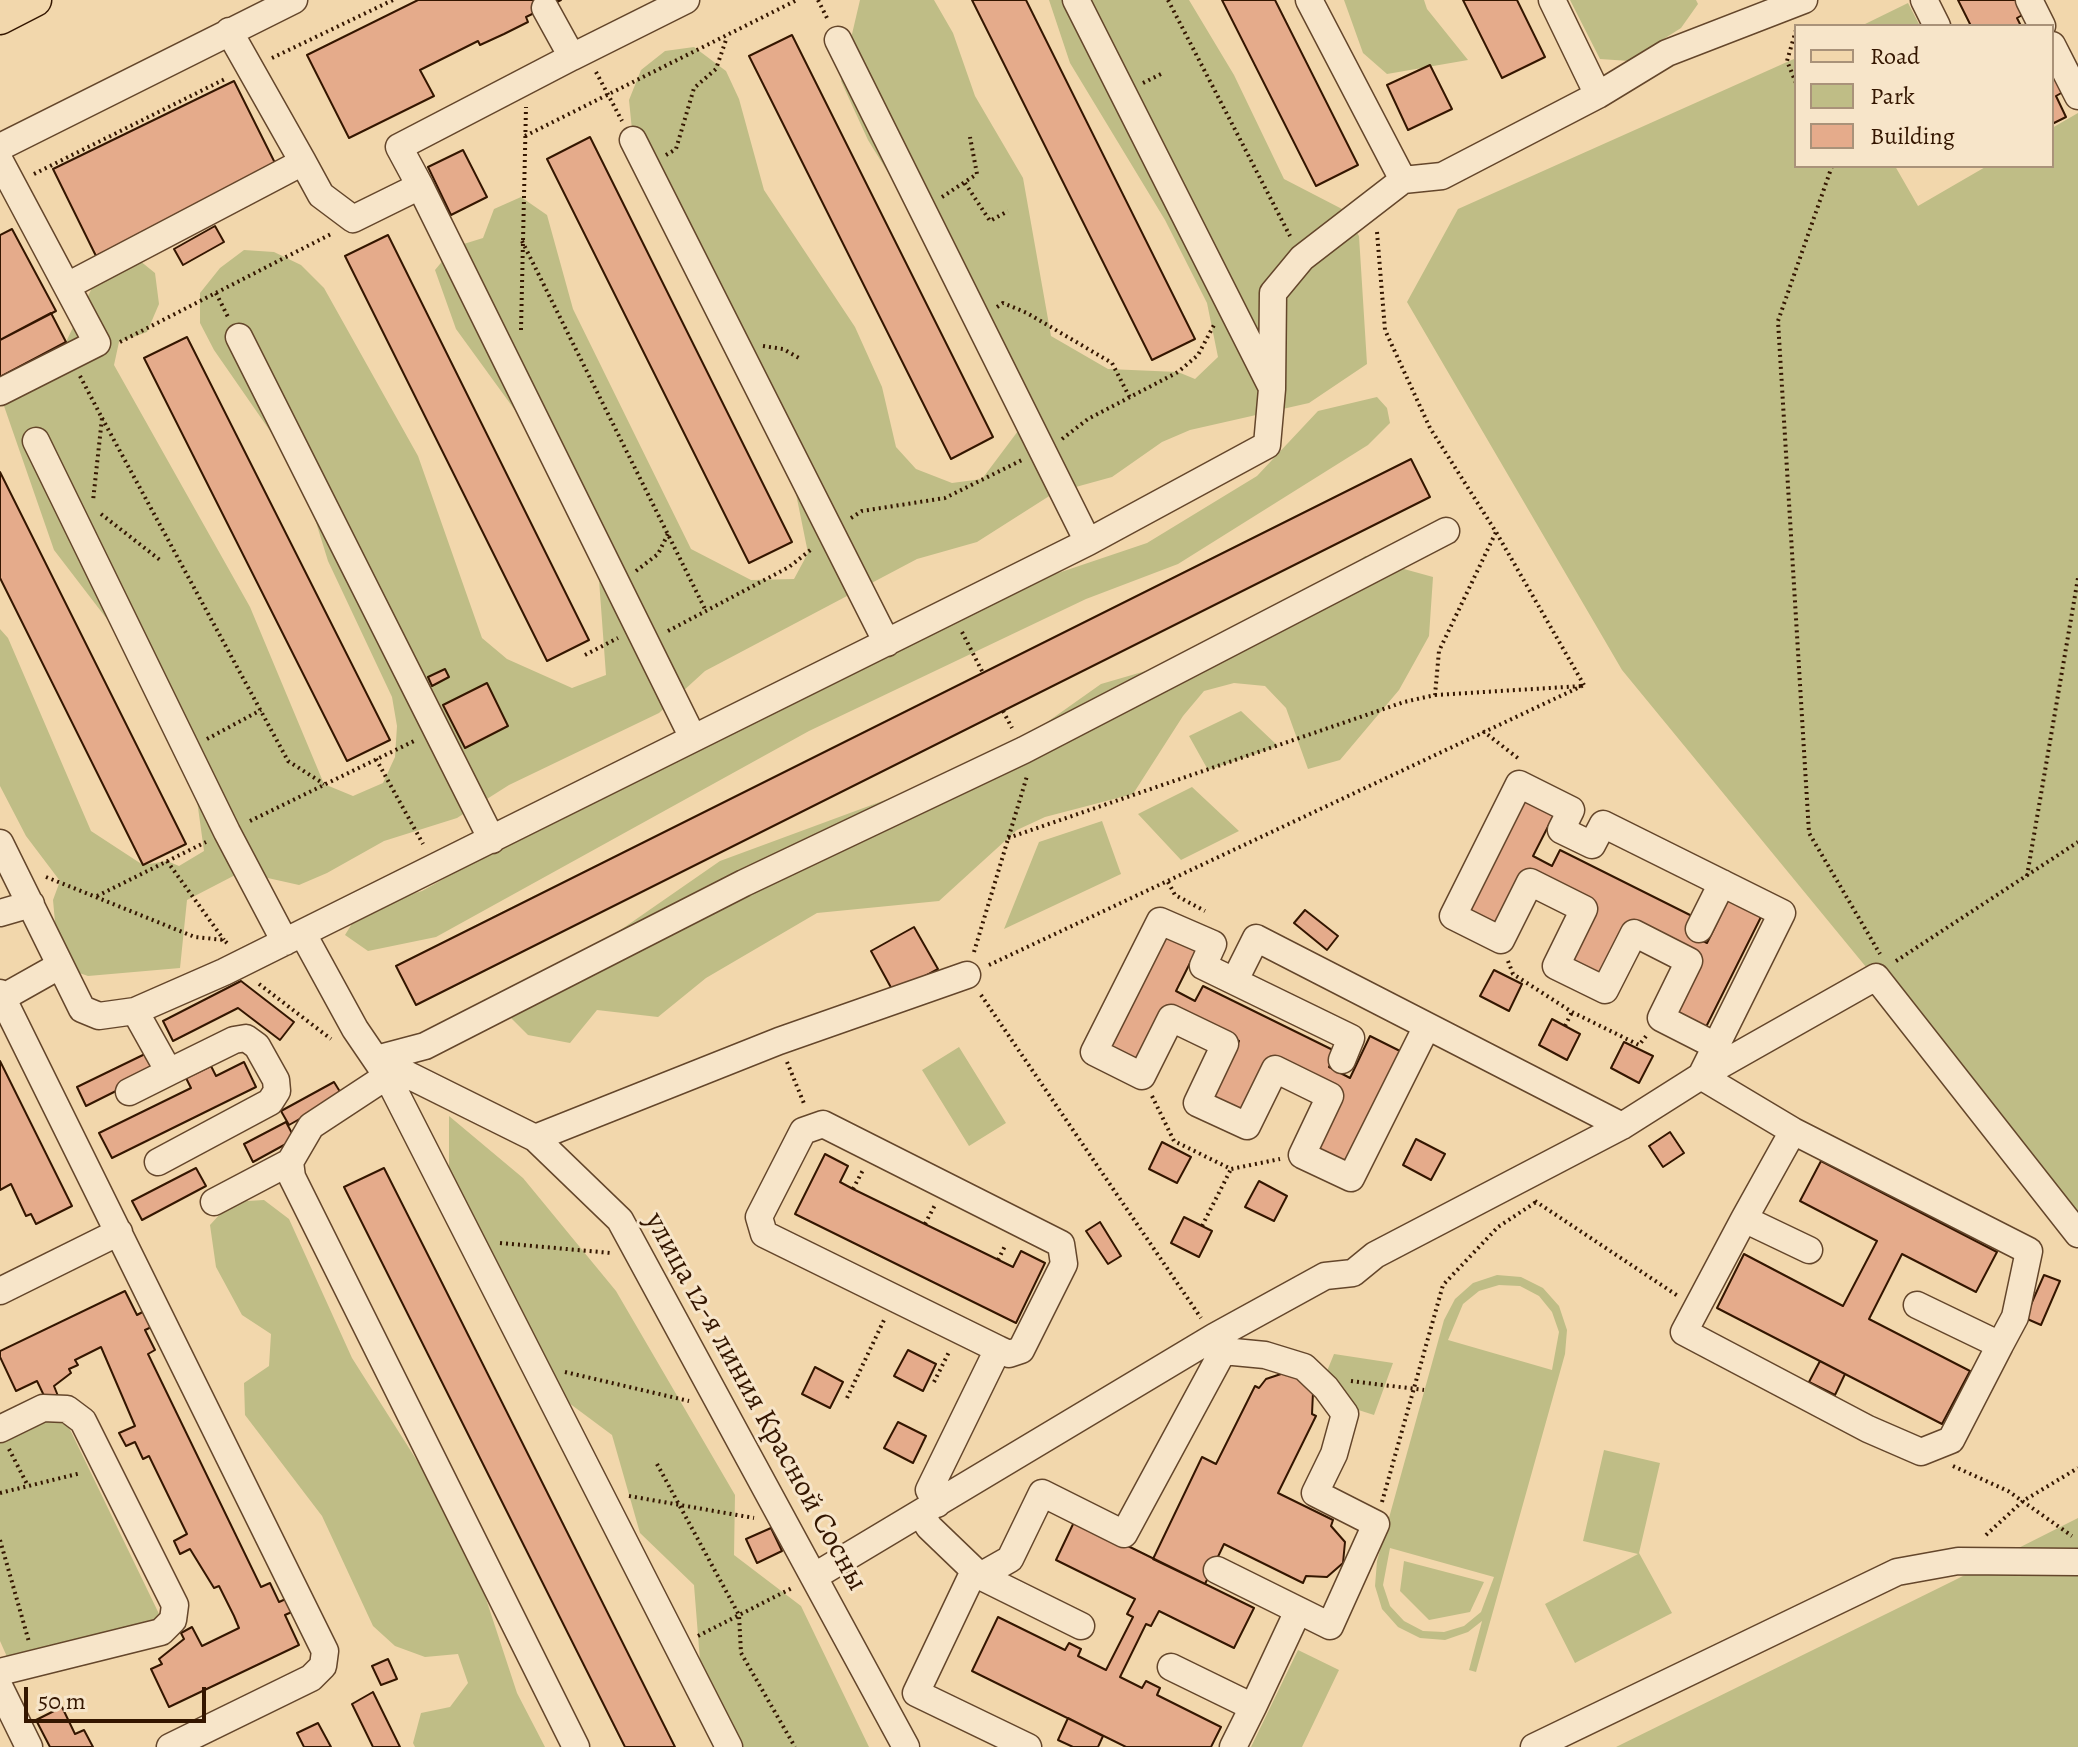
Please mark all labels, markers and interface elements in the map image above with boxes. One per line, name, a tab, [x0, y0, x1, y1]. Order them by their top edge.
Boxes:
legend	[1794, 24, 2054, 168]
text: Road	[1870, 40, 1920, 72]
text: Park	[1870, 80, 1915, 112]
text: Building	[1870, 120, 1955, 152]
street label: улица 12-я линия Красной Сосны	[636, 1206, 874, 1598]
scale bar	[28, 1671, 210, 1721]
text: 50 m	[38, 1685, 86, 1717]

